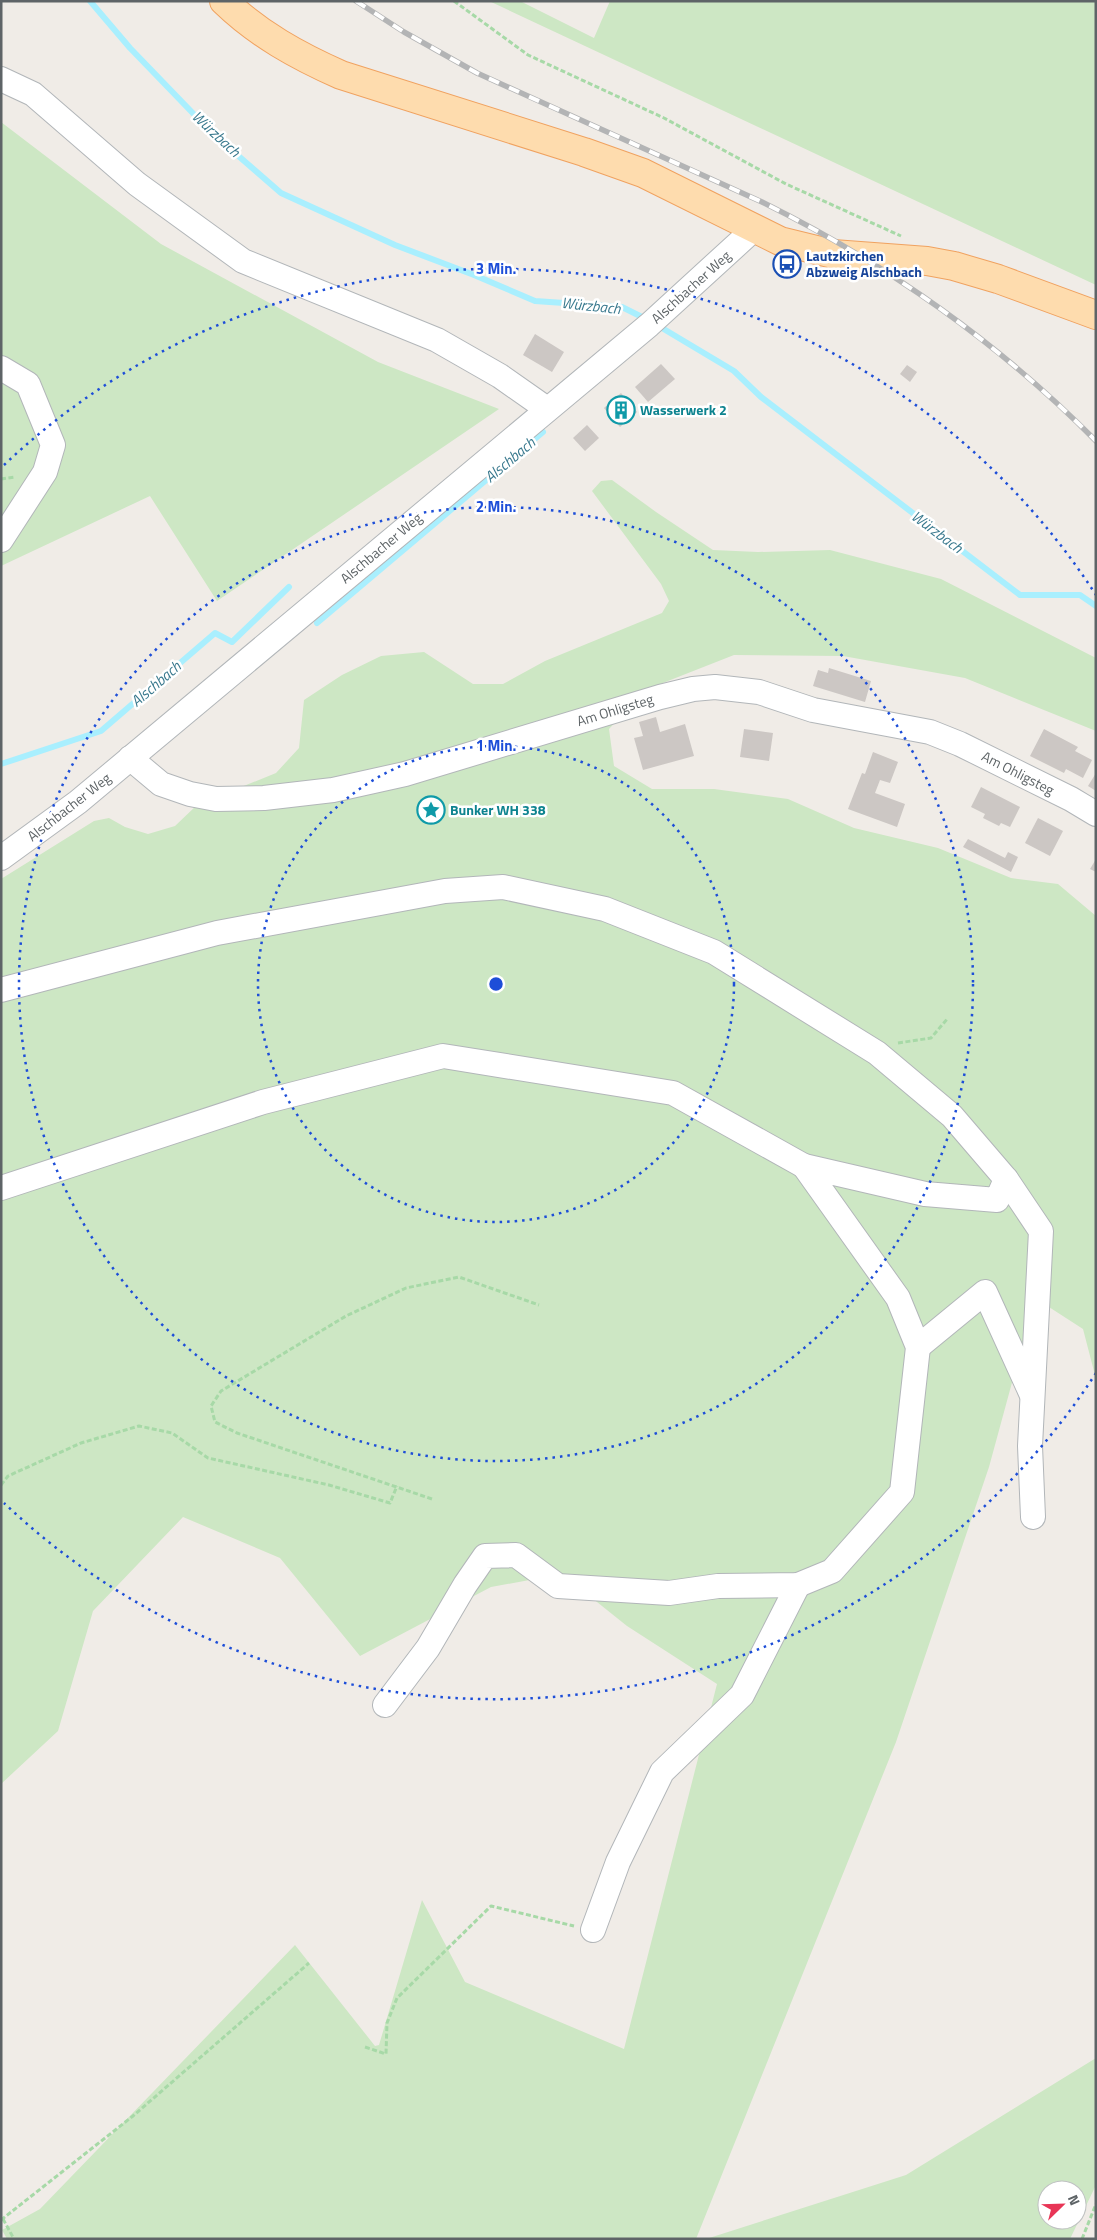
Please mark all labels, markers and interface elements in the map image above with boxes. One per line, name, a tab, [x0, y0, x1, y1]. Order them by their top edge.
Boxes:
water label: Würzbach	[187, 105, 246, 163]
street label: Alschbacher Weg	[646, 245, 735, 328]
place label: Lautzkirchen Abzweig Alschbach	[806, 245, 922, 282]
bus stop icon: Lautzkirchen Abzweig Alschbach	[772, 249, 802, 279]
text: 3 Min.	[476, 257, 516, 280]
water label: Würzbach	[560, 291, 622, 320]
building icon: Wasserwerk 2	[606, 395, 636, 425]
place label: Wasserwerk 2	[640, 399, 727, 420]
water label: Alschbach	[479, 431, 540, 488]
text: 2 Min.	[476, 495, 516, 518]
water label: Würzbach	[907, 505, 968, 559]
street label: Alschbacher Weg	[335, 507, 426, 588]
water label: Alschbach	[125, 655, 186, 712]
street label: Am Ohligsteg	[574, 688, 656, 731]
text: 1 Min.	[476, 734, 516, 757]
street label: Am Ohligsteg	[978, 745, 1058, 800]
street label: Alschbacher Weg	[22, 767, 115, 846]
place icon: Bunker WH 338	[416, 795, 446, 825]
place label: Bunker WH 338	[450, 799, 546, 820]
centre of rings	[487, 975, 505, 993]
north arrow	[1037, 2180, 1087, 2230]
text: N	[1063, 2191, 1086, 2208]

